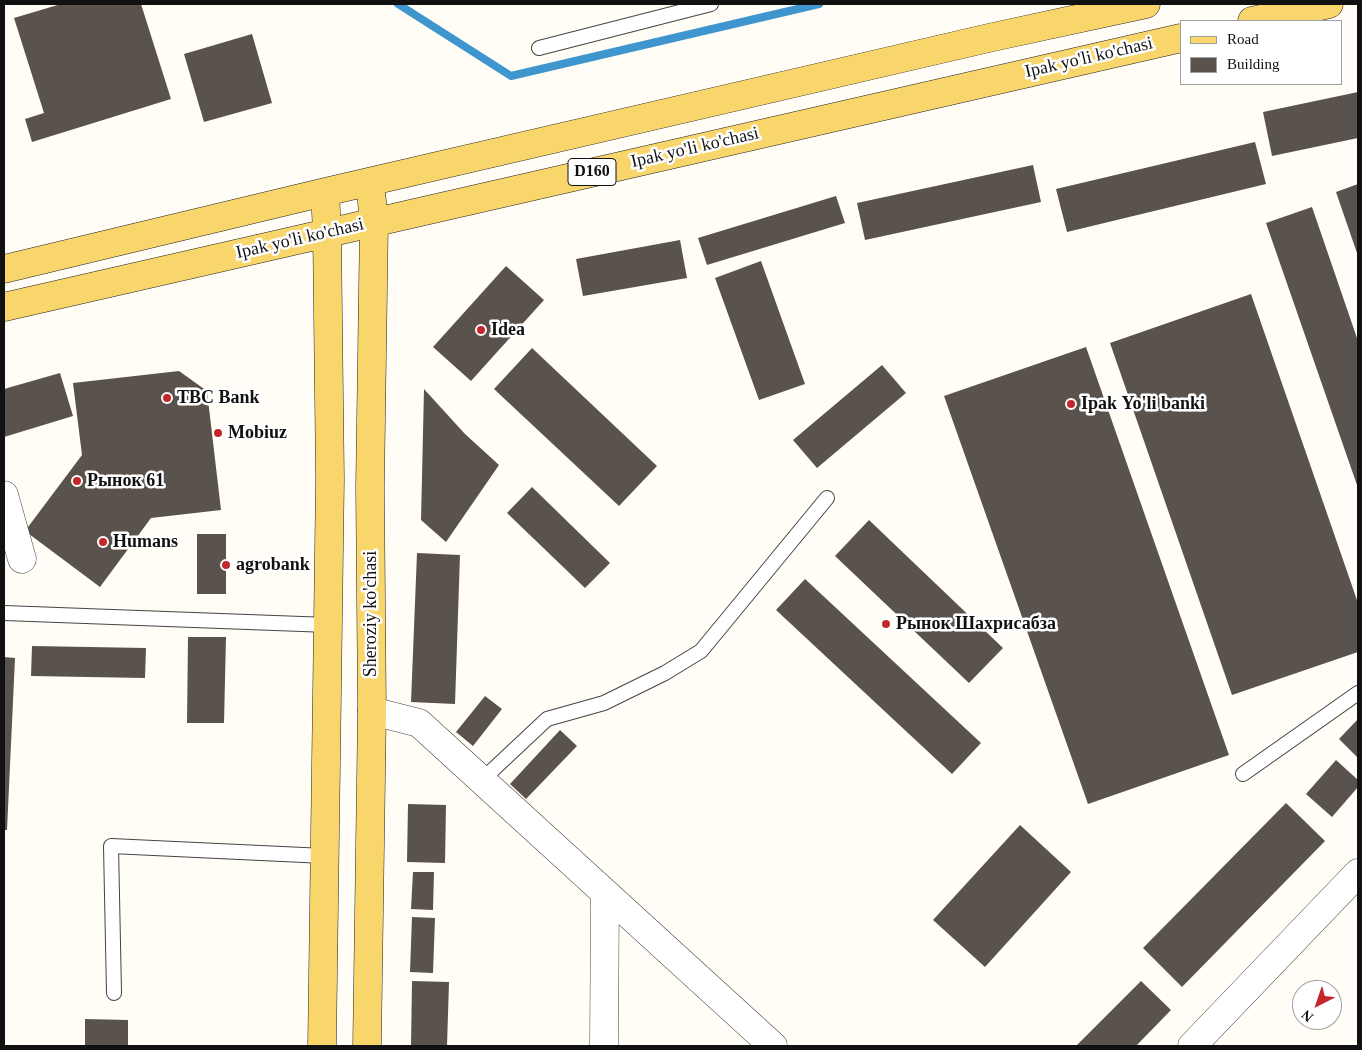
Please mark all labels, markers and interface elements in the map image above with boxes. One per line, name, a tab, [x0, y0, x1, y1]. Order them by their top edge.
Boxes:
legend	[1180, 20, 1342, 85]
text: Road	[1227, 31, 1259, 47]
street label: Ipak yo'li ko'chasi	[1023, 33, 1155, 83]
text: Building	[1227, 56, 1280, 72]
street label: Ipak yo'li ko'chasi	[629, 123, 761, 173]
road number: D160	[568, 158, 616, 186]
street label: Ipak yo'li ko'chasi	[234, 214, 366, 264]
place label: Idea	[491, 319, 525, 341]
marker: Idea	[475, 324, 487, 336]
place label: TBC Bank	[177, 387, 260, 409]
marker: TBC Bank	[161, 392, 173, 404]
place label: Ipak Yo'li banki	[1081, 393, 1205, 415]
marker: Ipak Yo'li banki	[1065, 398, 1077, 410]
place label: Mobiuz	[228, 422, 287, 444]
marker: Mobiuz	[212, 427, 224, 439]
place label: Рынок 61	[87, 470, 164, 492]
marker: Рынок 61	[71, 475, 83, 487]
place label: Humans	[113, 531, 178, 553]
marker: Humans	[97, 536, 109, 548]
street label: Sheroziy ko'chasi	[360, 551, 382, 677]
place label: agrobank	[236, 554, 310, 576]
marker: agrobank	[220, 559, 232, 571]
place label: Рынок Шахрисабза	[896, 613, 1056, 635]
marker: Рынок Шахрисабза	[880, 618, 892, 630]
north arrow	[1292, 980, 1342, 1030]
text: N	[1299, 1007, 1316, 1025]

